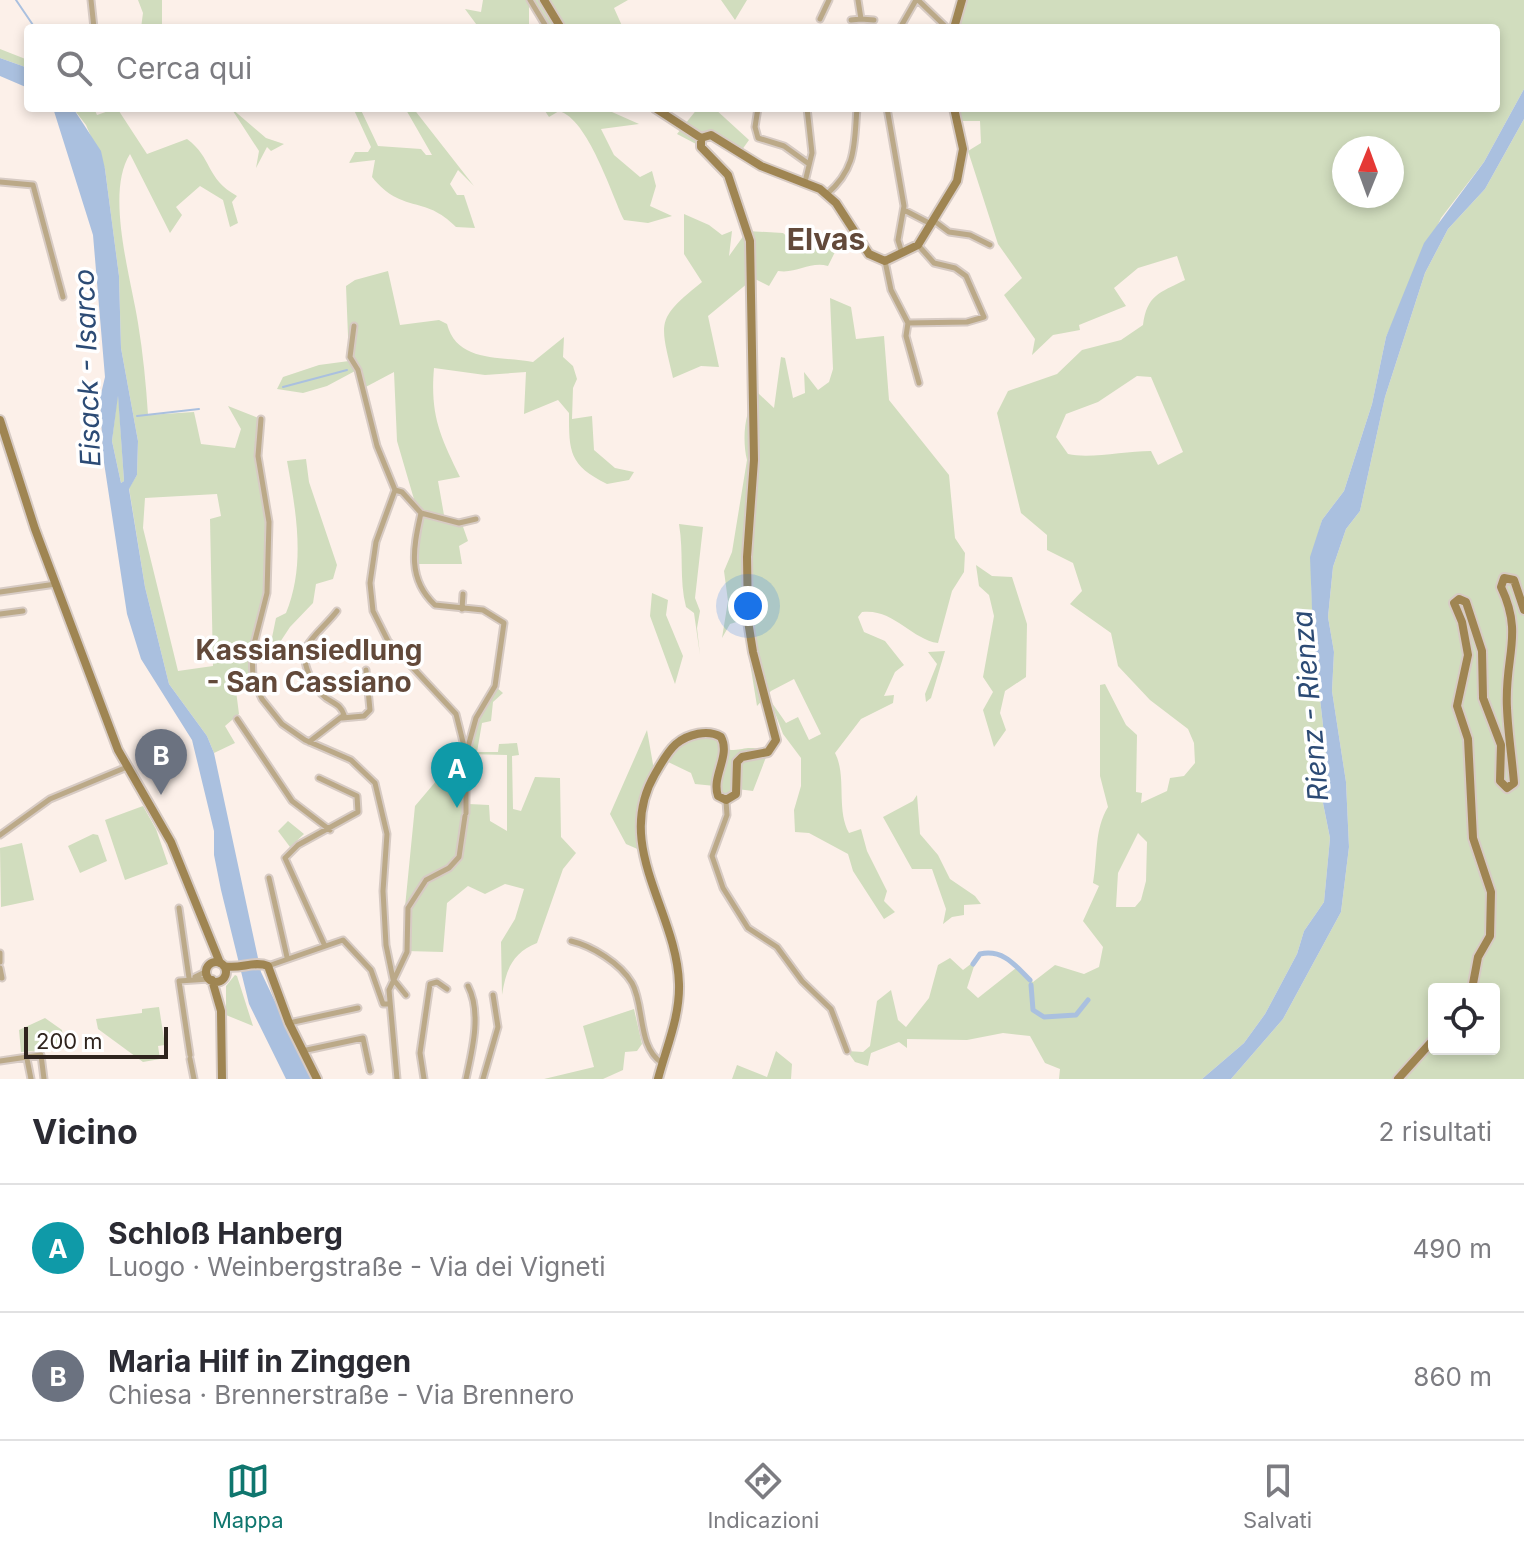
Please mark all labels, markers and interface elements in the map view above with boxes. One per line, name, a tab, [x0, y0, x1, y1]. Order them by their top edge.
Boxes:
search box	[24, 24, 1500, 112]
icon: search	[52, 46, 96, 90]
text: Cerca qui	[116, 50, 252, 86]
north arrow	[1332, 136, 1404, 208]
district label: Elvas	[787, 221, 865, 257]
water label: Eisack - Isarco	[67, 268, 107, 468]
your location	[728, 586, 768, 626]
water label: Rienz - Rienza	[1285, 609, 1335, 803]
district label: Kassiansiedlung - San Cassiano	[196, 633, 422, 699]
pin: B	[135, 729, 187, 795]
pin: A	[431, 742, 483, 808]
map controls	[1428, 983, 1500, 1055]
button: locate	[1428, 983, 1500, 1055]
scale bar	[24, 1023, 168, 1059]
text: 200 m	[36, 1028, 103, 1054]
text: Vicino	[32, 1111, 138, 1152]
text: 2 risultati	[1379, 1116, 1492, 1147]
text: Schloß Hanberg	[108, 1215, 343, 1251]
text: A	[48, 1233, 68, 1264]
text: 490 m	[1413, 1233, 1492, 1264]
text: Luogo · Weinbergstraße - Via dei Vigneti	[108, 1251, 606, 1282]
text: Maria Hilf in Zinggen	[108, 1343, 411, 1379]
text: B	[49, 1361, 67, 1392]
text: 860 m	[1413, 1361, 1492, 1392]
text: Chiesa · Brennerstraße - Via Brennero	[108, 1379, 574, 1410]
tab: Mappa	[212, 1459, 284, 1533]
tab: Indicazioni	[707, 1459, 819, 1533]
tab: Salvati	[1243, 1459, 1312, 1533]

